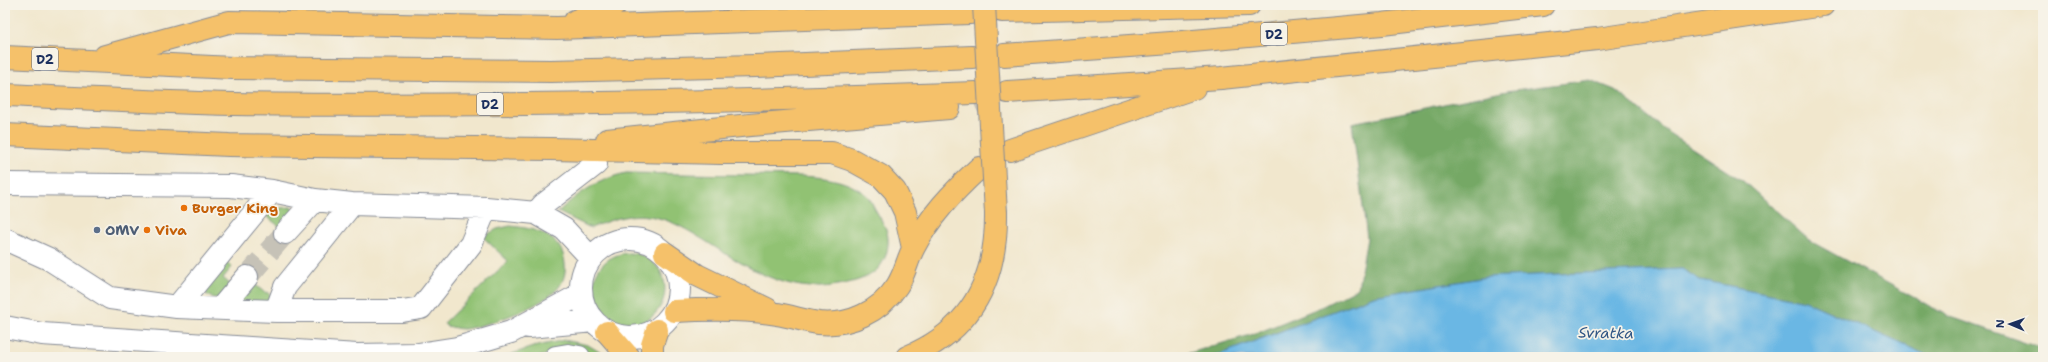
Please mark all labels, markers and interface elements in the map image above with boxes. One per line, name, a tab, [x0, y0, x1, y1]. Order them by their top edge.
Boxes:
road number: D2	[1261, 23, 1287, 45]
road number: D2	[32, 48, 58, 70]
road number: D2	[477, 93, 503, 115]
place label: Burger King	[192, 199, 278, 217]
marker: Burger King	[179, 203, 189, 213]
place label: OMV	[105, 221, 139, 239]
place label: Viva	[155, 221, 187, 239]
marker: OMV	[92, 225, 102, 235]
marker: Viva	[142, 225, 152, 235]
north arrow	[1990, 304, 2030, 344]
text: N	[1993, 319, 2008, 328]
water label: Svratka	[1578, 323, 1634, 343]

